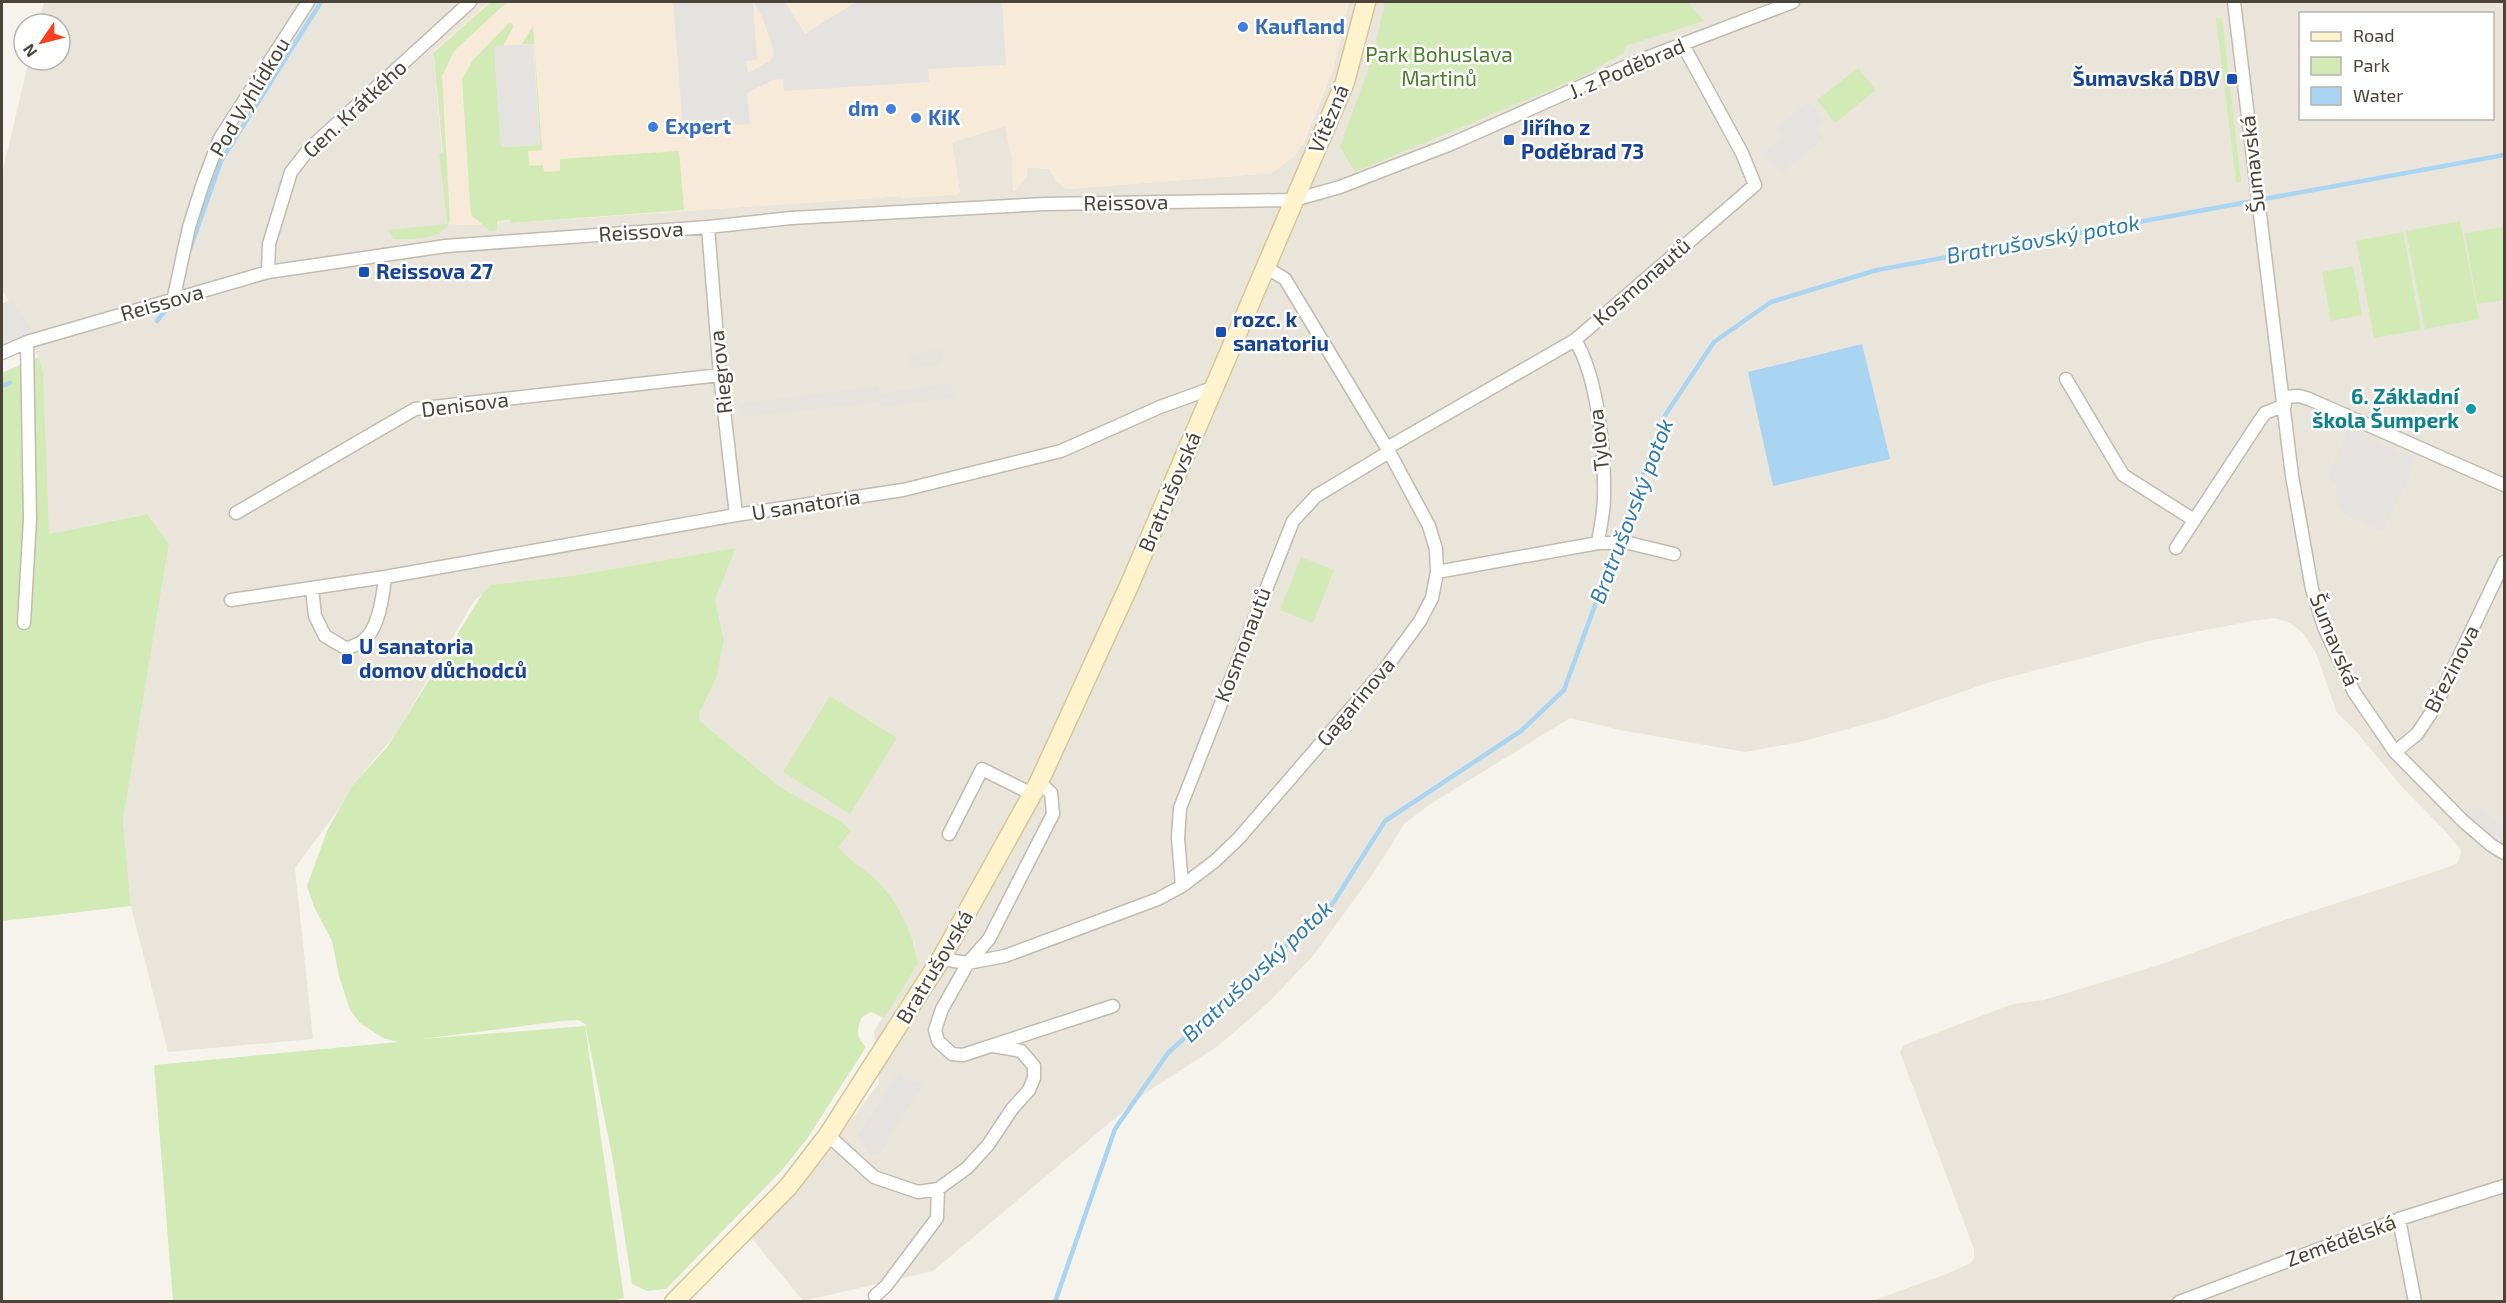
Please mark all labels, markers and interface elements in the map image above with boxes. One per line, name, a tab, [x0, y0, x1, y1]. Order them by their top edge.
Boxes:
north arrow	[12, 12, 72, 72]
legend	[2299, 12, 2494, 120]
place label: Kaufland	[1255, 13, 1345, 38]
marker: Kaufland	[1236, 20, 1250, 34]
text: Road	[2353, 24, 2394, 46]
street label: Pod Vyhlídkou	[203, 32, 294, 160]
street label: J. z Poděbrad	[1565, 32, 1688, 103]
text: N	[18, 41, 40, 61]
park label: Park Bohuslava Martinů	[1365, 41, 1513, 90]
street label: Gen. Krátkého	[297, 54, 411, 162]
text: Park	[2353, 54, 2390, 76]
place label: Šumavská DBV	[2073, 65, 2221, 90]
marker: Šumavská DBV	[2225, 72, 2239, 86]
street label: Vítězná	[1302, 81, 1353, 156]
text: Water	[2353, 84, 2403, 106]
place label: dm	[848, 95, 879, 120]
marker: dm	[884, 102, 898, 116]
place label: KiK	[928, 104, 961, 129]
marker: KiK	[909, 111, 923, 125]
place label: Expert	[665, 113, 731, 138]
place label: Jiřího z Poděbrad 73	[1521, 114, 1644, 163]
street label: Šumavská	[2234, 114, 2269, 214]
marker: Expert	[646, 120, 660, 134]
marker: Jiřího z Poděbrad 73	[1502, 133, 1516, 147]
street label: Reissova	[1083, 188, 1169, 215]
water label: Bratrušovský potok	[1944, 208, 2142, 269]
street label: Reissova	[598, 215, 684, 246]
street label: Kosmonautů	[1587, 232, 1695, 330]
place label: Reissova 27	[376, 258, 493, 283]
marker: Reissova 27	[357, 265, 371, 279]
street label: Reissova	[117, 278, 206, 325]
place label: rozc. k sanatoriu	[1233, 306, 1329, 355]
marker: rozc. k sanatoriu	[1214, 325, 1228, 339]
street label: Riegrova	[703, 329, 736, 415]
place label: 6. Základní škola Šumperk	[2312, 383, 2460, 432]
street label: Denisova	[420, 386, 510, 421]
marker: 6. Základní škola Šumperk	[2464, 402, 2478, 416]
street label: Tylova	[1582, 408, 1613, 472]
water label: Bratrušovský potok	[1583, 415, 1678, 607]
street label: Bratrušovská	[1132, 428, 1205, 555]
street label: U sanatoria	[750, 483, 862, 524]
street label: Kosmonautů	[1208, 584, 1275, 705]
street label: Šumavská	[2306, 589, 2365, 689]
street label: Březinova	[2418, 620, 2483, 716]
place label: U sanatoria domov důchodců	[359, 633, 527, 682]
marker: U sanatoria domov důchodců	[340, 652, 354, 666]
street label: Gagarinova	[1311, 652, 1399, 750]
water label: Bratrušovský potok	[1176, 894, 1337, 1047]
street label: Bratrušovská	[890, 905, 977, 1027]
street label: Zemědělská	[2282, 1208, 2399, 1271]

